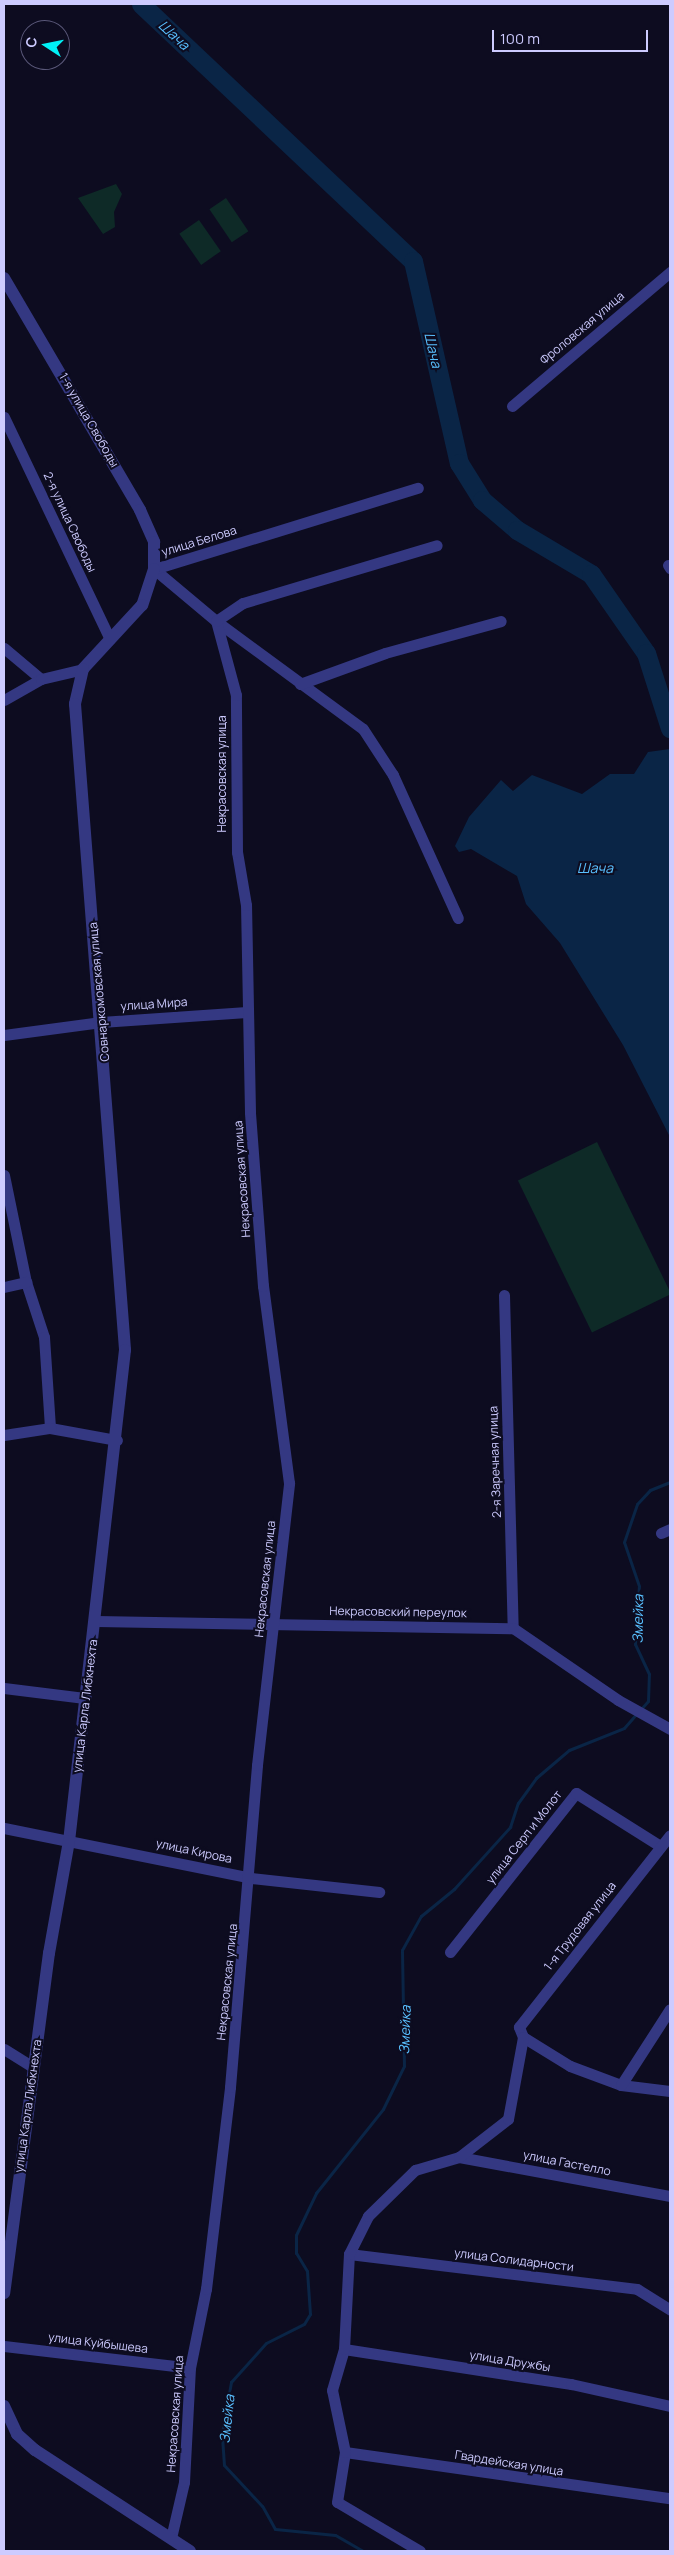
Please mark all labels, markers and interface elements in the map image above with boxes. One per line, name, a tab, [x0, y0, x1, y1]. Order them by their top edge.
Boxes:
water label: Шача	[155, 17, 193, 53]
north arrow	[20, 20, 70, 70]
scale bar	[494, 20, 650, 52]
text: 100 m	[500, 28, 540, 49]
text: С	[20, 35, 41, 49]
street label: Фроловская улица	[537, 289, 627, 367]
water label: Шача	[421, 331, 445, 369]
street label: 1-я улица Свободы	[56, 370, 122, 470]
street label: 2-я улица Свободы	[41, 470, 99, 574]
street label: улица Белова	[160, 523, 238, 559]
street label: Некрасовская улица	[215, 715, 229, 833]
water label: Шача	[577, 860, 613, 876]
street label: Совнаркомовская улица	[86, 922, 112, 1062]
street label: улица Мира	[120, 994, 188, 1014]
street label: Некрасовская улица	[231, 1120, 253, 1238]
street label: 2-я Заречная улица	[486, 1406, 504, 1518]
street label: Некрасовская улица	[252, 1520, 278, 1638]
water label: Змейка	[629, 1594, 647, 1644]
street label: Некрасовский переулок	[329, 1604, 467, 1620]
street label: улица Карла Либкнехта	[70, 1639, 100, 1773]
street label: улица Серп и Молот	[483, 1787, 565, 1887]
street label: улица Кирова	[155, 1836, 233, 1866]
street label: 1-я Трудовая улица	[541, 1879, 619, 1973]
street label: Некрасовская улица	[214, 1923, 240, 2041]
water label: Змейка	[396, 2005, 414, 2055]
street label: улица Карла Либкнехта	[12, 2039, 44, 2173]
street label: улица Гастелло	[522, 2147, 612, 2179]
street label: улица Солидарности	[453, 2246, 575, 2274]
street label: улица Куйбышева	[47, 2330, 149, 2356]
street label: улица Дружбы	[468, 2347, 552, 2375]
street label: Некрасовская улица	[164, 2355, 186, 2473]
water label: Змейка	[216, 2394, 238, 2444]
street label: Гвардейская улица	[454, 2447, 564, 2479]

